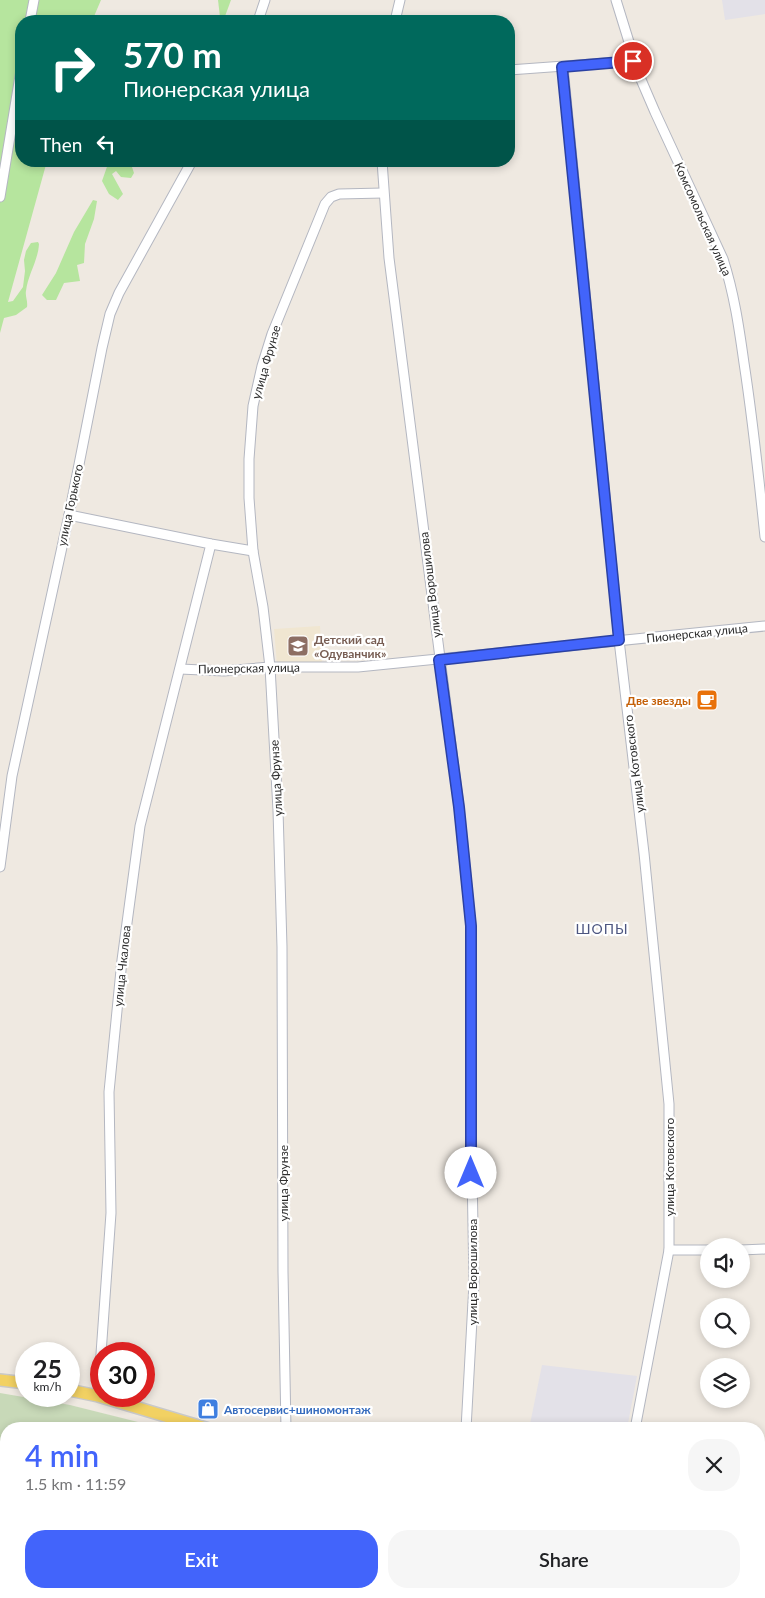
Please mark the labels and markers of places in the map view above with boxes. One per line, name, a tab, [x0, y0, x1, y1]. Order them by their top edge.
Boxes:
pin	[612, 40, 654, 82]
place label: Детский сад «Одуванчик»	[314, 632, 386, 661]
school or university icon: Детский сад «Одуванчик»	[286, 634, 310, 658]
cafe icon: Две звезды	[695, 688, 719, 712]
place label: Две звезды	[626, 693, 691, 708]
shop icon: Автосервис+шиномонтаж	[196, 1397, 220, 1421]
place label: Автосервис+шиномонтаж	[223, 1402, 371, 1417]

